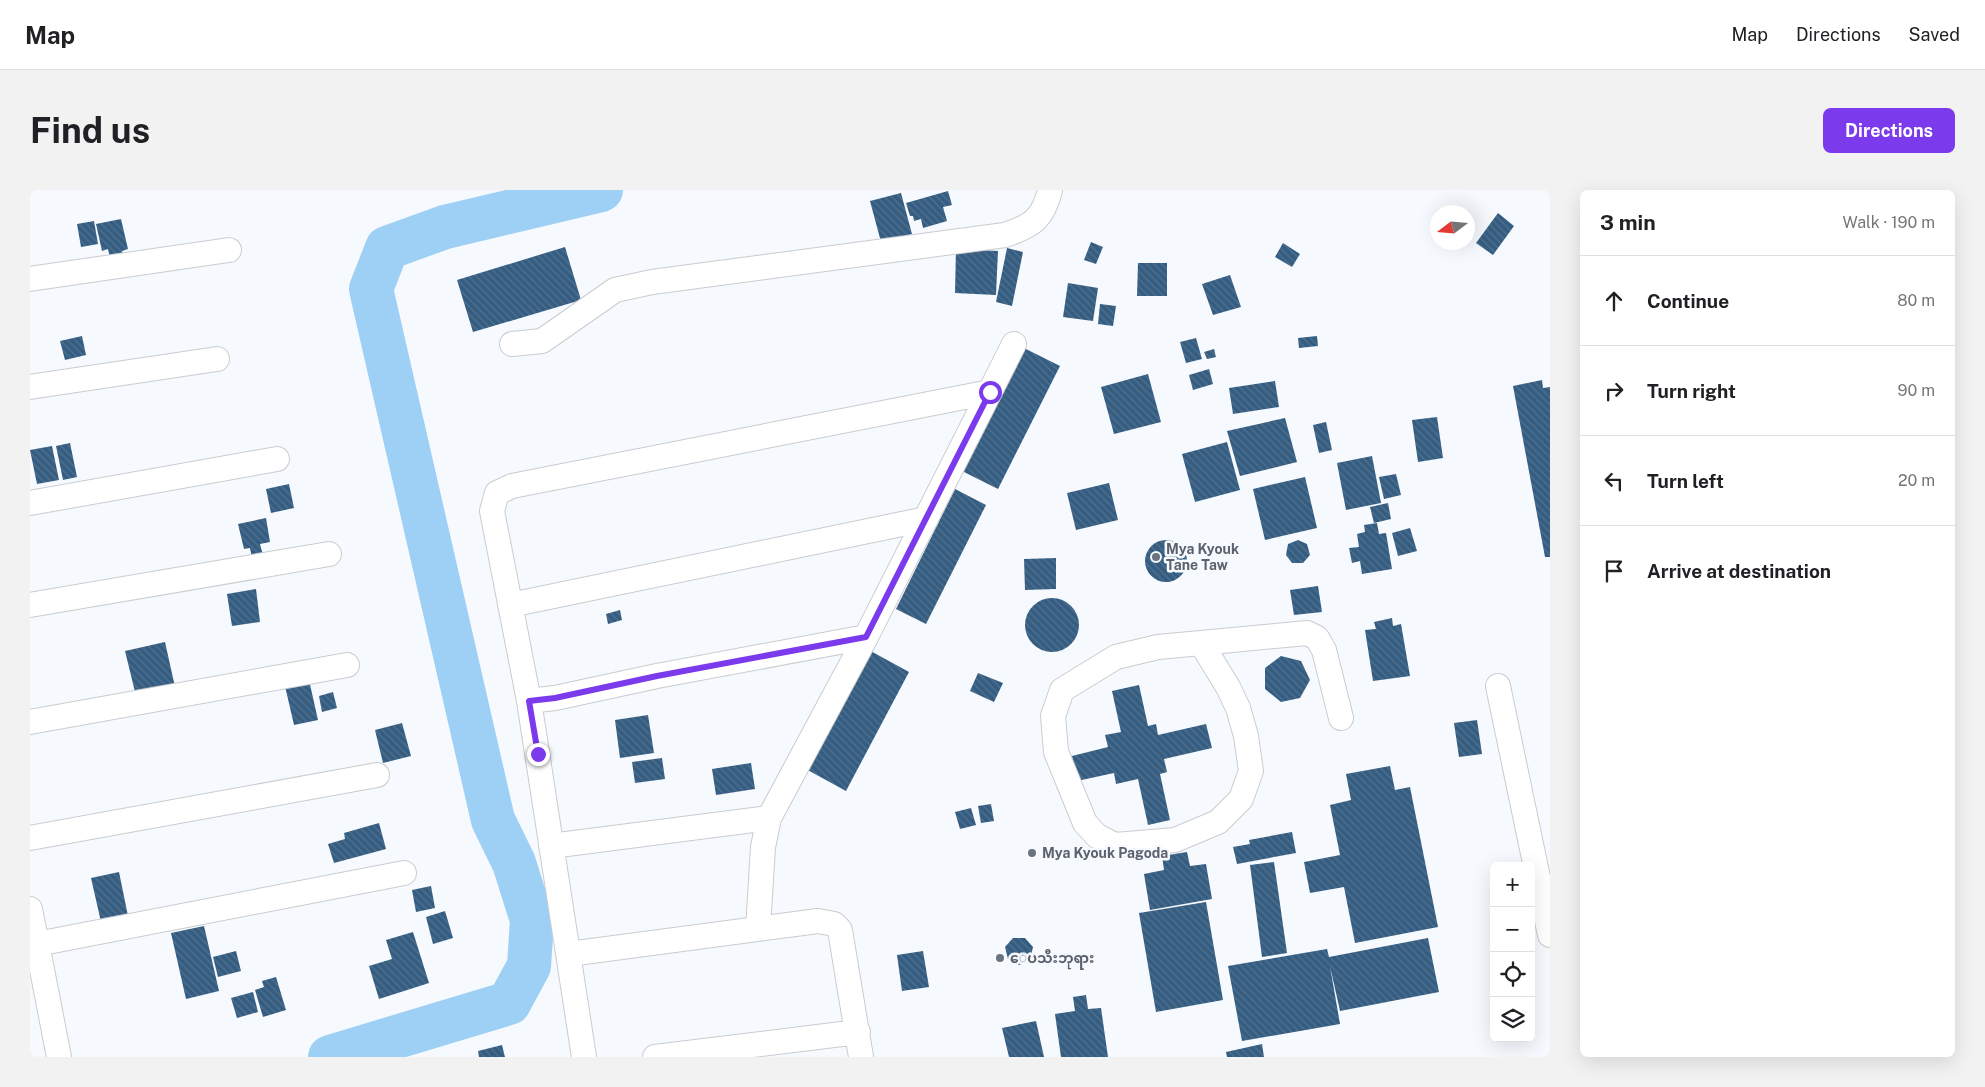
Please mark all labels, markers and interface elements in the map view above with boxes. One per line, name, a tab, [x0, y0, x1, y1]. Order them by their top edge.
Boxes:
text: Map	[25, 21, 75, 49]
text: Map	[1731, 24, 1768, 45]
text: Directions	[1796, 24, 1881, 45]
text: Saved	[1909, 24, 1960, 45]
button: Directions	[1823, 108, 1955, 153]
text: Find us	[30, 110, 150, 151]
north arrow	[1430, 205, 1475, 250]
text: 3 min	[1600, 210, 1656, 235]
text: Walk · 190 m	[1843, 213, 1935, 232]
icon: ahead	[1600, 287, 1628, 315]
text: Continue	[1647, 290, 1729, 312]
text: 80 m	[1897, 291, 1935, 310]
icon: right	[1600, 377, 1628, 405]
text: Turn right	[1647, 380, 1736, 402]
route start	[979, 381, 1002, 404]
text: 90 m	[1898, 381, 1935, 400]
icon: left	[1600, 467, 1628, 495]
text: Turn left	[1647, 470, 1724, 492]
text: 20 m	[1898, 471, 1935, 490]
place label: Mya Kyouk Tane Taw	[1166, 541, 1239, 573]
marker: Mya Kyouk Tane Taw	[1150, 551, 1162, 563]
icon: arrive	[1600, 557, 1628, 585]
text: Arrive at destination	[1647, 560, 1831, 582]
route end	[527, 743, 550, 766]
place label: Mya Kyouk Pagoda	[1042, 845, 1168, 861]
marker: Mya Kyouk Pagoda	[1026, 847, 1038, 859]
map controls	[1490, 862, 1535, 1042]
button: +	[1490, 862, 1535, 907]
button: −	[1490, 907, 1535, 952]
place label: ေပသီးဘုရား	[1010, 948, 1094, 970]
marker: ေပသီးဘုရား	[994, 952, 1006, 964]
button: locate	[1490, 952, 1535, 997]
button: layers	[1490, 997, 1535, 1042]

